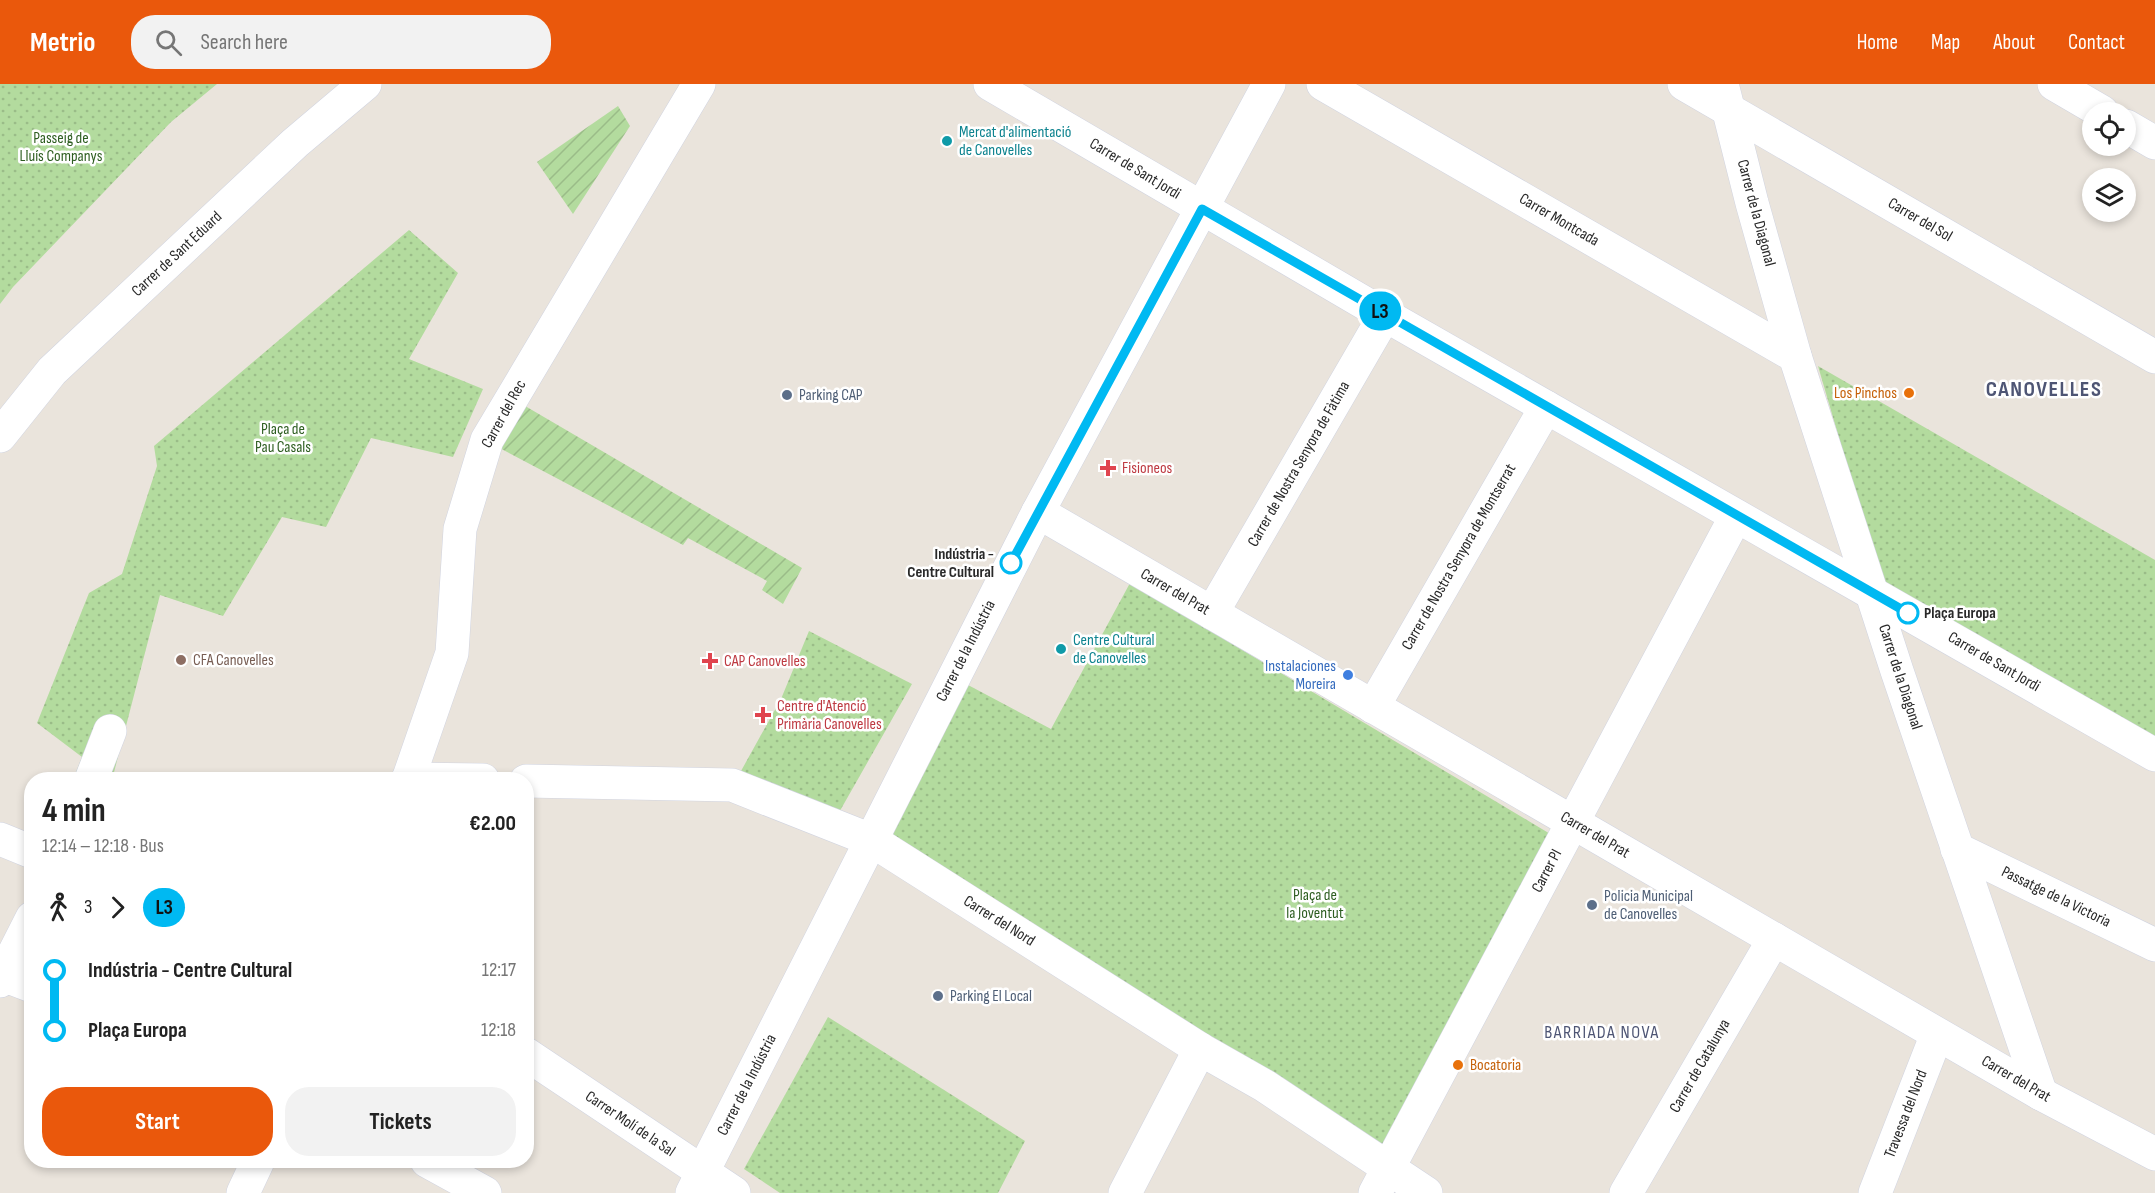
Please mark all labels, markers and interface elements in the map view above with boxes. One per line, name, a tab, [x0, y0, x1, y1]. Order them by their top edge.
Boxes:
search box	[131, 15, 551, 69]
text: Metrio	[30, 26, 95, 59]
icon: search	[152, 26, 185, 59]
text: Search here	[200, 29, 288, 56]
text: Home	[1857, 30, 1898, 55]
text: Map	[1931, 30, 1960, 55]
text: About	[1993, 30, 2035, 55]
text: Contact	[2068, 30, 2125, 55]
map controls	[2082, 102, 2136, 222]
button: locate	[2082, 102, 2136, 156]
place label: Mercat d'alimentació de Canovelles	[959, 123, 1071, 160]
park label: Passeig de Lluís Companys	[20, 129, 103, 166]
marker: Mercat d'alimentació de Canovelles	[940, 134, 954, 148]
street label: Carrer de Sant Jordi	[1086, 134, 1184, 204]
street label: Carrer de la Diagonal	[1733, 158, 1779, 268]
button: layers	[2082, 168, 2136, 222]
street label: Carrer Montcada	[1516, 189, 1602, 251]
street label: Carrer del Sol	[1884, 194, 1956, 246]
street label: Carrer de Sant Eduard	[128, 207, 226, 301]
line badge: L3	[1353, 292, 1407, 330]
text: L3	[1371, 299, 1389, 324]
district label: CANOVELLES	[1986, 376, 2102, 403]
street label: Carrer del Rec	[478, 377, 530, 451]
street label: Carrer de Nostra Senyora de Fàtima	[1244, 378, 1354, 550]
place label: Los Pinchos	[1834, 384, 1897, 403]
place label: Parking CAP	[799, 386, 863, 405]
marker: Los Pinchos	[1902, 386, 1916, 400]
marker: Parking CAP	[780, 388, 794, 402]
park label: Plaça de Pau Casals	[255, 420, 311, 457]
marker: Fisioneos	[1099, 459, 1117, 477]
place label: Fisioneos	[1122, 459, 1173, 478]
street label: Carrer de Nostra Senyora de Montserrat	[1398, 460, 1520, 653]
place label: Indústria - Centre Cultural	[907, 545, 994, 582]
marker: Indústria - Centre Cultural	[1000, 552, 1022, 574]
street label: Carrer del Prat	[1137, 565, 1213, 620]
street label: Carrer de la Indústria	[932, 597, 1000, 705]
marker: Plaça Europa	[1897, 602, 1919, 624]
place label: Plaça Europa	[1924, 604, 1996, 623]
street label: Carrer de la Diagonal	[1874, 622, 1926, 732]
street label: Carrer de Sant Jordi	[1945, 628, 2043, 696]
place label: Centre Cultural de Canovelles	[1073, 631, 1155, 668]
marker: Centre Cultural de Canovelles	[1054, 642, 1068, 656]
place label: CFA Canovelles	[193, 651, 274, 670]
marker: CAP Canovelles	[701, 652, 719, 670]
place label: CAP Canovelles	[724, 652, 806, 671]
marker: CFA Canovelles	[174, 653, 188, 667]
place label: Instalaciones Moreira	[1265, 657, 1336, 694]
marker: Instalaciones Moreira	[1341, 668, 1355, 682]
place label: Centre d'Atenció Primària Canovelles	[777, 697, 882, 734]
marker: Centre d'Atenció Primària Canovelles	[754, 706, 772, 724]
text: 4 min	[42, 791, 106, 831]
street label: Carrer del Prat	[1557, 808, 1633, 863]
text: €2.00	[469, 810, 516, 837]
text: 12:14 – 12:18 · Bus	[42, 834, 164, 858]
street label: Carrer PI	[1528, 846, 1566, 896]
street label: Passatge de la Victoria	[1998, 862, 2114, 932]
park label: Plaça de la Joventut	[1286, 886, 1344, 923]
place label: Policia Municipal de Canovelles	[1604, 887, 1693, 924]
icon: walk	[42, 891, 75, 924]
icon: forward	[101, 891, 134, 924]
street label: Carrer del Nord	[960, 892, 1038, 950]
text: 3	[84, 895, 92, 919]
text: L3	[155, 895, 173, 920]
marker: Policia Municipal de Canovelles	[1585, 898, 1599, 912]
text: Indústria - Centre Cultural	[88, 957, 292, 984]
text: 12:17	[482, 958, 516, 982]
place label: Parking El Local	[950, 987, 1032, 1006]
marker: Parking El Local	[931, 989, 945, 1003]
street label: Carrer de Catalunya	[1666, 1016, 1734, 1116]
text: Plaça Europa	[88, 1017, 187, 1044]
text: 12:18	[481, 1018, 516, 1042]
district label: BARRIADA NOVA	[1544, 1022, 1660, 1043]
street label: Carrer de la Indústria	[713, 1031, 781, 1139]
street label: Carrer del Prat	[1978, 1052, 2054, 1107]
place label: Bocatoria	[1470, 1056, 1521, 1075]
marker: Bocatoria	[1451, 1058, 1465, 1072]
street label: Travessa del Nord	[1881, 1067, 1931, 1161]
button: Start	[42, 1087, 273, 1156]
button: Tickets	[285, 1087, 516, 1156]
street label: Carrer Molí de la Sal	[582, 1087, 678, 1161]

